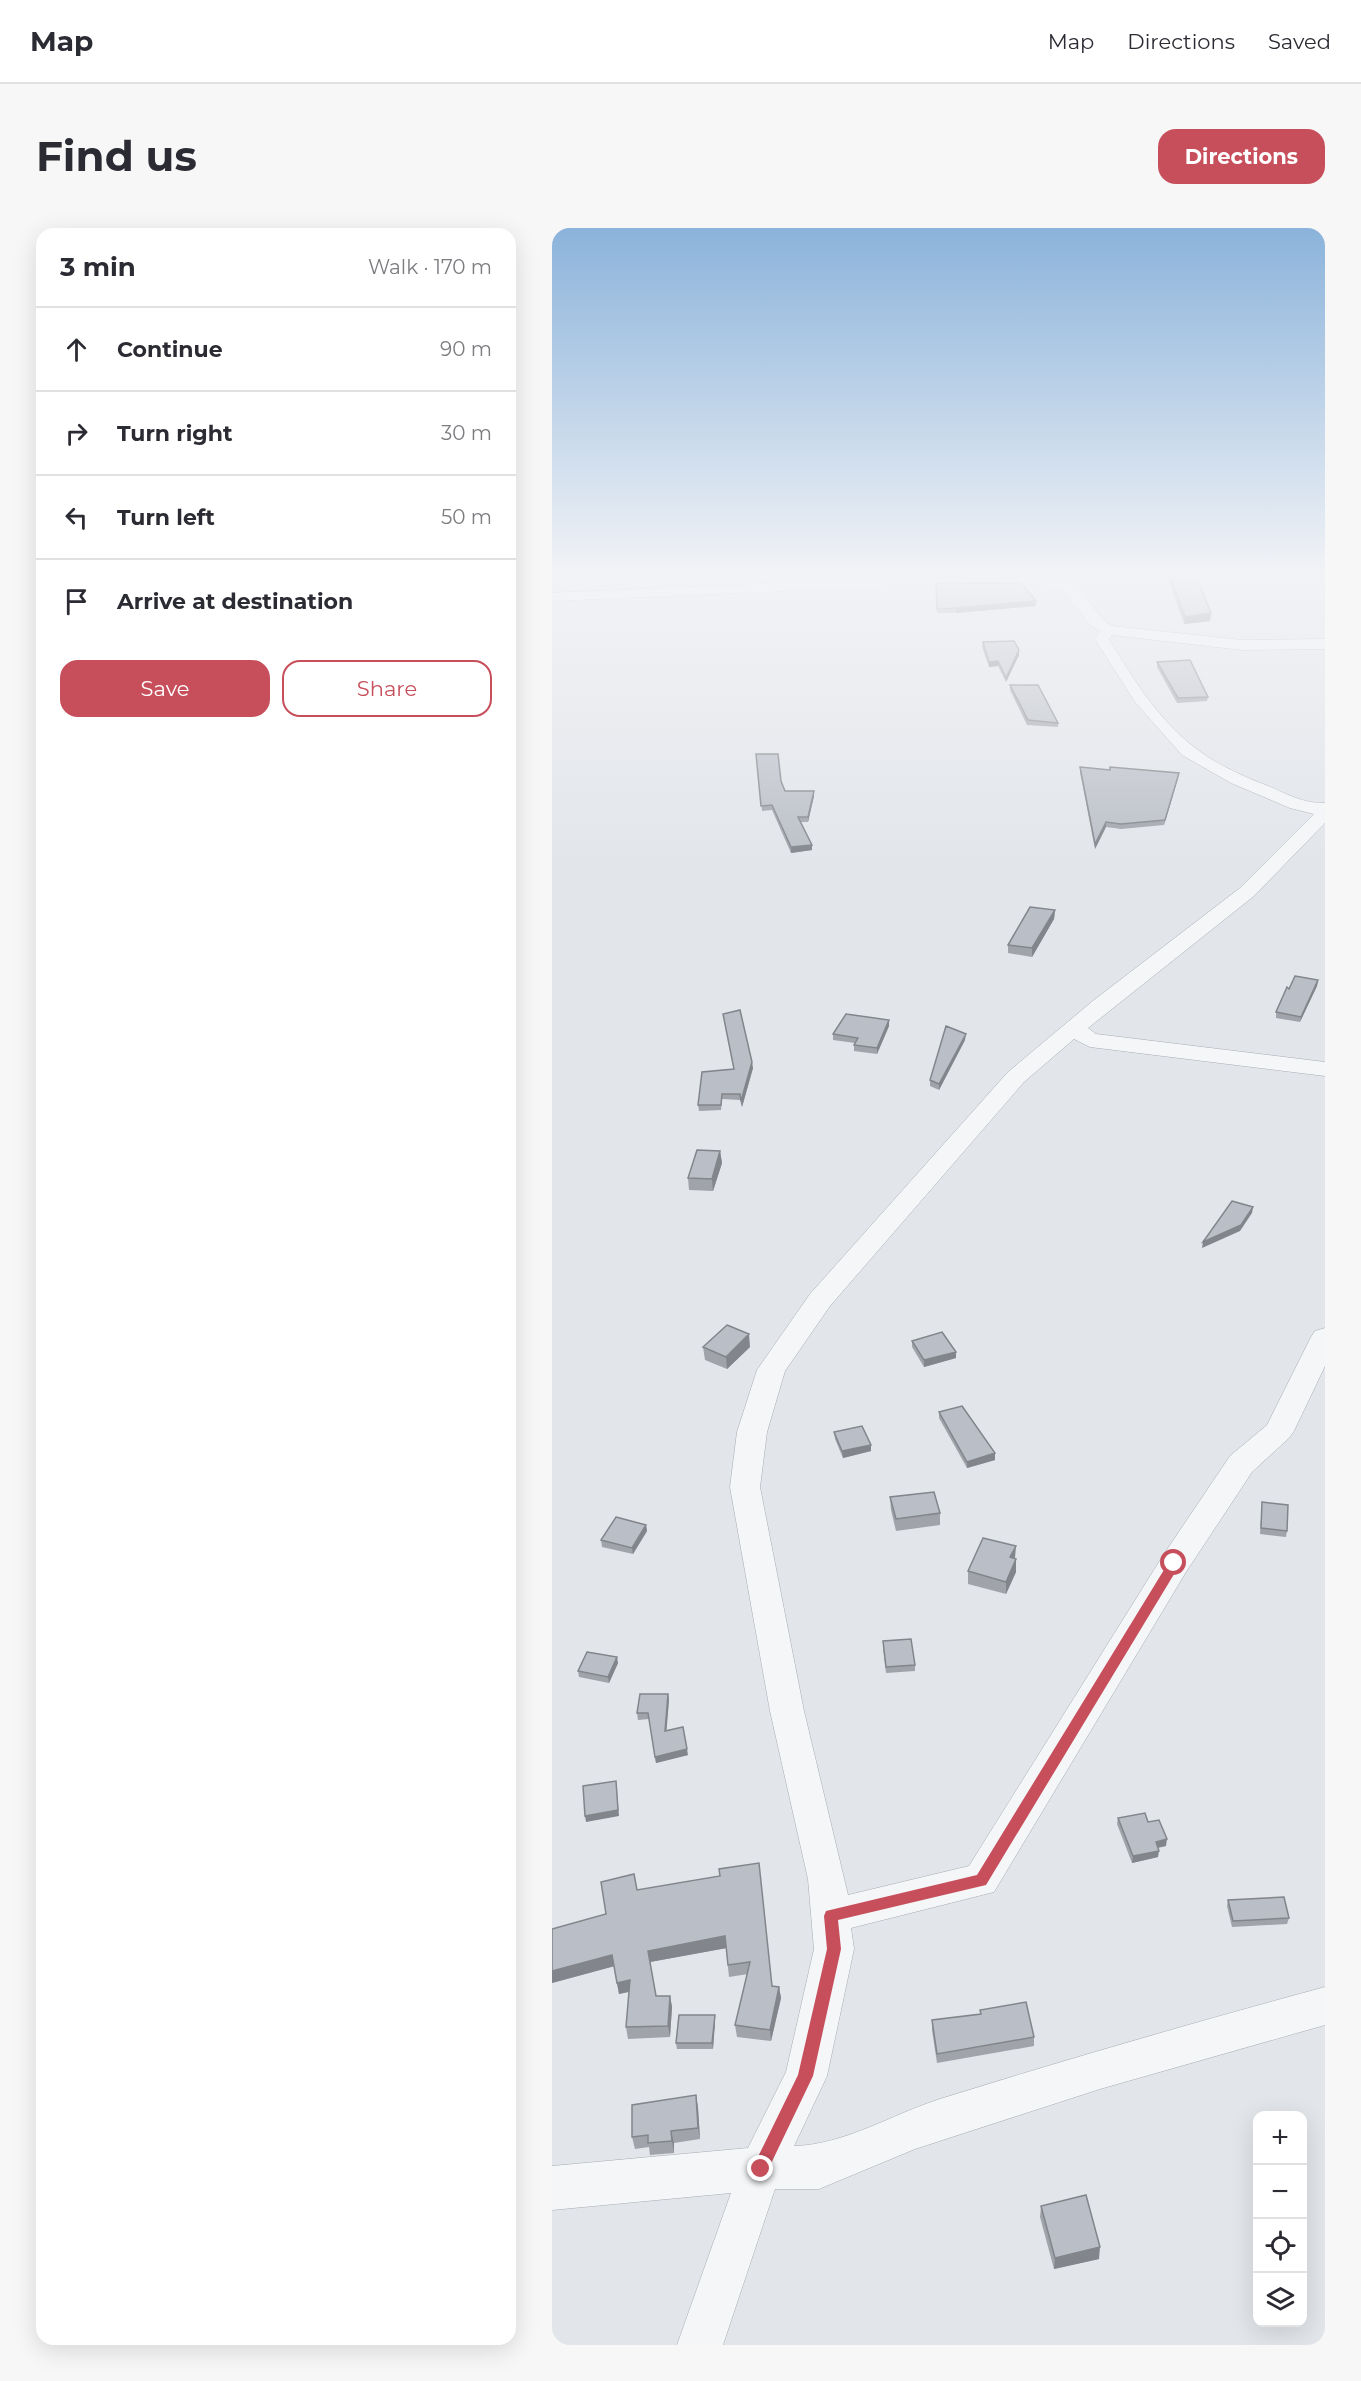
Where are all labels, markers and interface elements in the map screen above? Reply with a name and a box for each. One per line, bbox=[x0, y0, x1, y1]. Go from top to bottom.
text: Map bbox=[30, 24, 93, 58]
text: Map bbox=[1048, 29, 1094, 54]
text: Directions bbox=[1127, 29, 1235, 54]
text: Saved bbox=[1268, 29, 1331, 54]
button: Directions bbox=[1158, 129, 1325, 184]
text: Find us bbox=[36, 130, 197, 182]
text: 3 min bbox=[60, 251, 136, 283]
text: Walk · 170 m bbox=[368, 255, 492, 279]
icon: ahead bbox=[60, 333, 93, 366]
text: Continue bbox=[117, 336, 223, 363]
text: 90 m bbox=[440, 337, 492, 361]
icon: right bbox=[60, 417, 93, 450]
text: Turn right bbox=[117, 420, 232, 447]
text: 30 m bbox=[441, 421, 492, 445]
icon: left bbox=[60, 501, 93, 534]
text: Turn left bbox=[117, 504, 215, 531]
text: 50 m bbox=[441, 505, 492, 529]
icon: arrive bbox=[60, 585, 93, 618]
text: Arrive at destination bbox=[117, 588, 353, 615]
button: Save bbox=[60, 660, 270, 717]
button: Share bbox=[282, 660, 492, 717]
route start bbox=[1160, 1549, 1186, 1575]
map controls bbox=[1253, 2111, 1307, 2327]
button: + bbox=[1253, 2111, 1307, 2165]
route end bbox=[747, 2155, 773, 2181]
button: − bbox=[1253, 2165, 1307, 2219]
button: locate bbox=[1253, 2219, 1307, 2273]
button: layers bbox=[1253, 2273, 1307, 2327]

